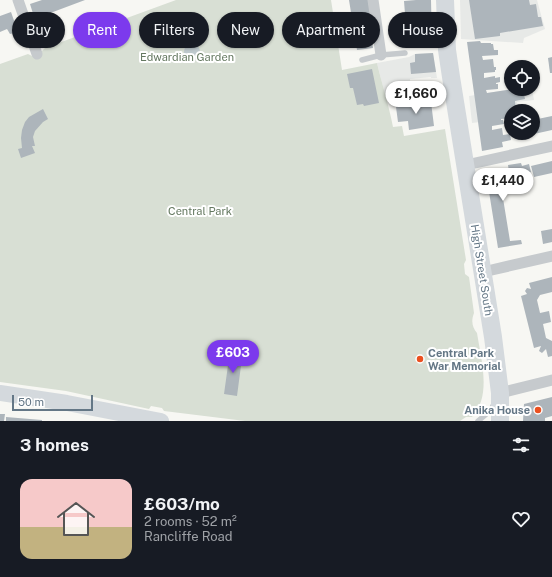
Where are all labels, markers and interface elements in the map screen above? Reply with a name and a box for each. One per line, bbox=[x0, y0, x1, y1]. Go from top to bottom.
chip: Buy bbox=[12, 12, 65, 48]
chip: Rent bbox=[73, 12, 131, 48]
chip: Filters bbox=[139, 12, 209, 48]
chip: New bbox=[217, 12, 274, 48]
chip: Apartment bbox=[282, 12, 380, 48]
chip: House bbox=[388, 12, 457, 48]
park label: Edwardian Garden bbox=[140, 51, 234, 63]
map controls bbox=[504, 60, 540, 140]
button: locate bbox=[504, 60, 540, 96]
pin: £1,660 bbox=[383, 81, 449, 115]
text: £1,660 bbox=[394, 86, 438, 101]
button: layers bbox=[504, 104, 540, 140]
pin: £1,440 bbox=[470, 168, 536, 202]
text: £1,440 bbox=[482, 173, 524, 188]
park label: Central Park bbox=[168, 205, 232, 217]
street label: High Street South bbox=[469, 223, 495, 317]
pin: £603 bbox=[209, 340, 257, 374]
text: £603 bbox=[216, 345, 250, 360]
place label: Central Park War Memorial bbox=[428, 347, 501, 372]
marker: Central Park War Memorial bbox=[415, 354, 425, 364]
scale bar bbox=[12, 393, 93, 412]
text: 50 m bbox=[18, 396, 44, 408]
place label: Anika House bbox=[464, 404, 530, 416]
marker: Anika House bbox=[533, 405, 543, 415]
icon: filters bbox=[510, 434, 532, 456]
text: 3 homes bbox=[20, 435, 89, 455]
text: £603/mo bbox=[144, 494, 220, 514]
icon: home bbox=[52, 495, 100, 543]
icon: heart bbox=[510, 508, 532, 530]
text: 2 rooms · 52 m² bbox=[144, 514, 237, 529]
text: Rancliffe Road bbox=[144, 529, 233, 544]

